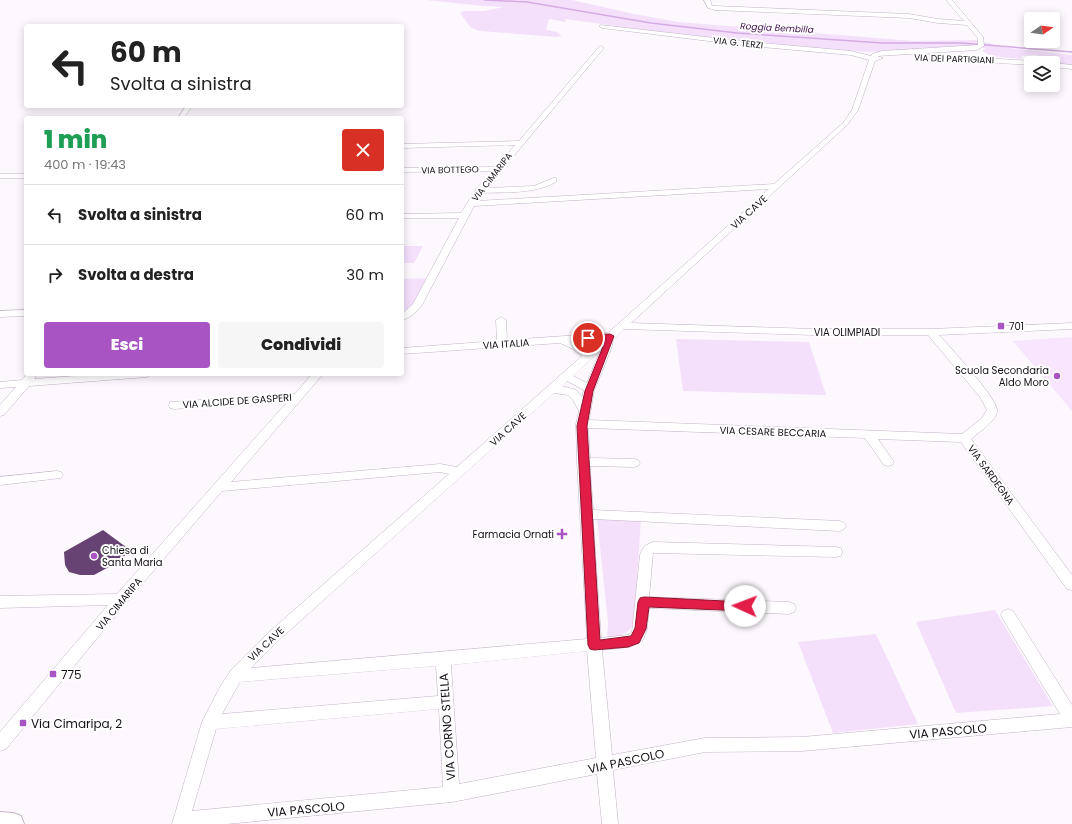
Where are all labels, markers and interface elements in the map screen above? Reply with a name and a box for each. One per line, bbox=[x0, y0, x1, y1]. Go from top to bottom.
north arrow bbox=[1024, 12, 1060, 48]
map controls bbox=[1024, 12, 1060, 92]
water label: Roggia Bembilla bbox=[740, 20, 814, 36]
text: 60 m bbox=[110, 33, 182, 72]
street label: VIA G. TERZI bbox=[712, 34, 764, 52]
icon: left bbox=[44, 40, 96, 92]
street label: VIA DEI PARTIGIANI bbox=[914, 52, 994, 66]
button: layers bbox=[1024, 56, 1060, 92]
text: Svolta a sinistra bbox=[110, 71, 252, 96]
text: 1 min bbox=[44, 123, 107, 156]
button: close bbox=[342, 129, 384, 171]
street label: VIA CIMARIPA bbox=[469, 150, 515, 204]
text: 400 m · 19:43 bbox=[44, 155, 126, 174]
street label: VIA BOTTEGO bbox=[421, 163, 479, 177]
street label: VIA CAVE bbox=[727, 191, 771, 233]
icon: left bbox=[44, 204, 66, 226]
text: Svolta a sinistra bbox=[78, 204, 202, 225]
text: 60 m bbox=[346, 204, 384, 225]
icon: right bbox=[44, 264, 66, 286]
text: Svolta a destra bbox=[78, 264, 194, 285]
text: 30 m bbox=[346, 264, 384, 285]
place label: 701 bbox=[1009, 319, 1024, 334]
pin bbox=[571, 321, 605, 355]
marker: 701 bbox=[996, 321, 1006, 331]
button: Esci bbox=[44, 322, 210, 368]
button: Condividi bbox=[218, 322, 384, 368]
street label: VIA OLIMPIADI bbox=[814, 325, 880, 340]
icon: arrive bbox=[577, 327, 599, 349]
street label: VIA ITALIA bbox=[482, 335, 530, 353]
place label: Scuola Secondaria Aldo Moro bbox=[955, 363, 1049, 390]
marker: Scuola Secondaria Aldo Moro bbox=[1052, 371, 1062, 381]
street label: VIA ALCIDE DE GASPERI bbox=[182, 390, 292, 412]
street label: VIA CAVE bbox=[486, 408, 530, 450]
street label: VIA CESARE BECCARIA bbox=[719, 423, 827, 441]
street label: VIA SARDEGNA bbox=[964, 442, 1018, 508]
place label: Farmacia Ornati bbox=[473, 527, 554, 542]
marker: Farmacia Ornati bbox=[557, 529, 567, 539]
place label: Chiesa di Santa Maria bbox=[102, 543, 162, 570]
marker: Chiesa di Santa Maria bbox=[89, 551, 99, 561]
street label: VIA CIMARIPA bbox=[92, 574, 146, 634]
position arrow bbox=[724, 585, 766, 627]
street label: VIA CAVE bbox=[244, 623, 288, 665]
place label: 775 bbox=[61, 666, 82, 683]
marker: 775 bbox=[48, 669, 58, 679]
street label: VIA CORNO STELLA bbox=[435, 673, 459, 781]
place label: Via Cimaripa, 2 bbox=[31, 715, 122, 732]
marker: Via Cimaripa, 2 bbox=[18, 718, 28, 728]
street label: VIA PASCOLO bbox=[909, 719, 987, 743]
street label: VIA PASCOLO bbox=[586, 745, 666, 777]
street label: VIA PASCOLO bbox=[267, 797, 345, 821]

